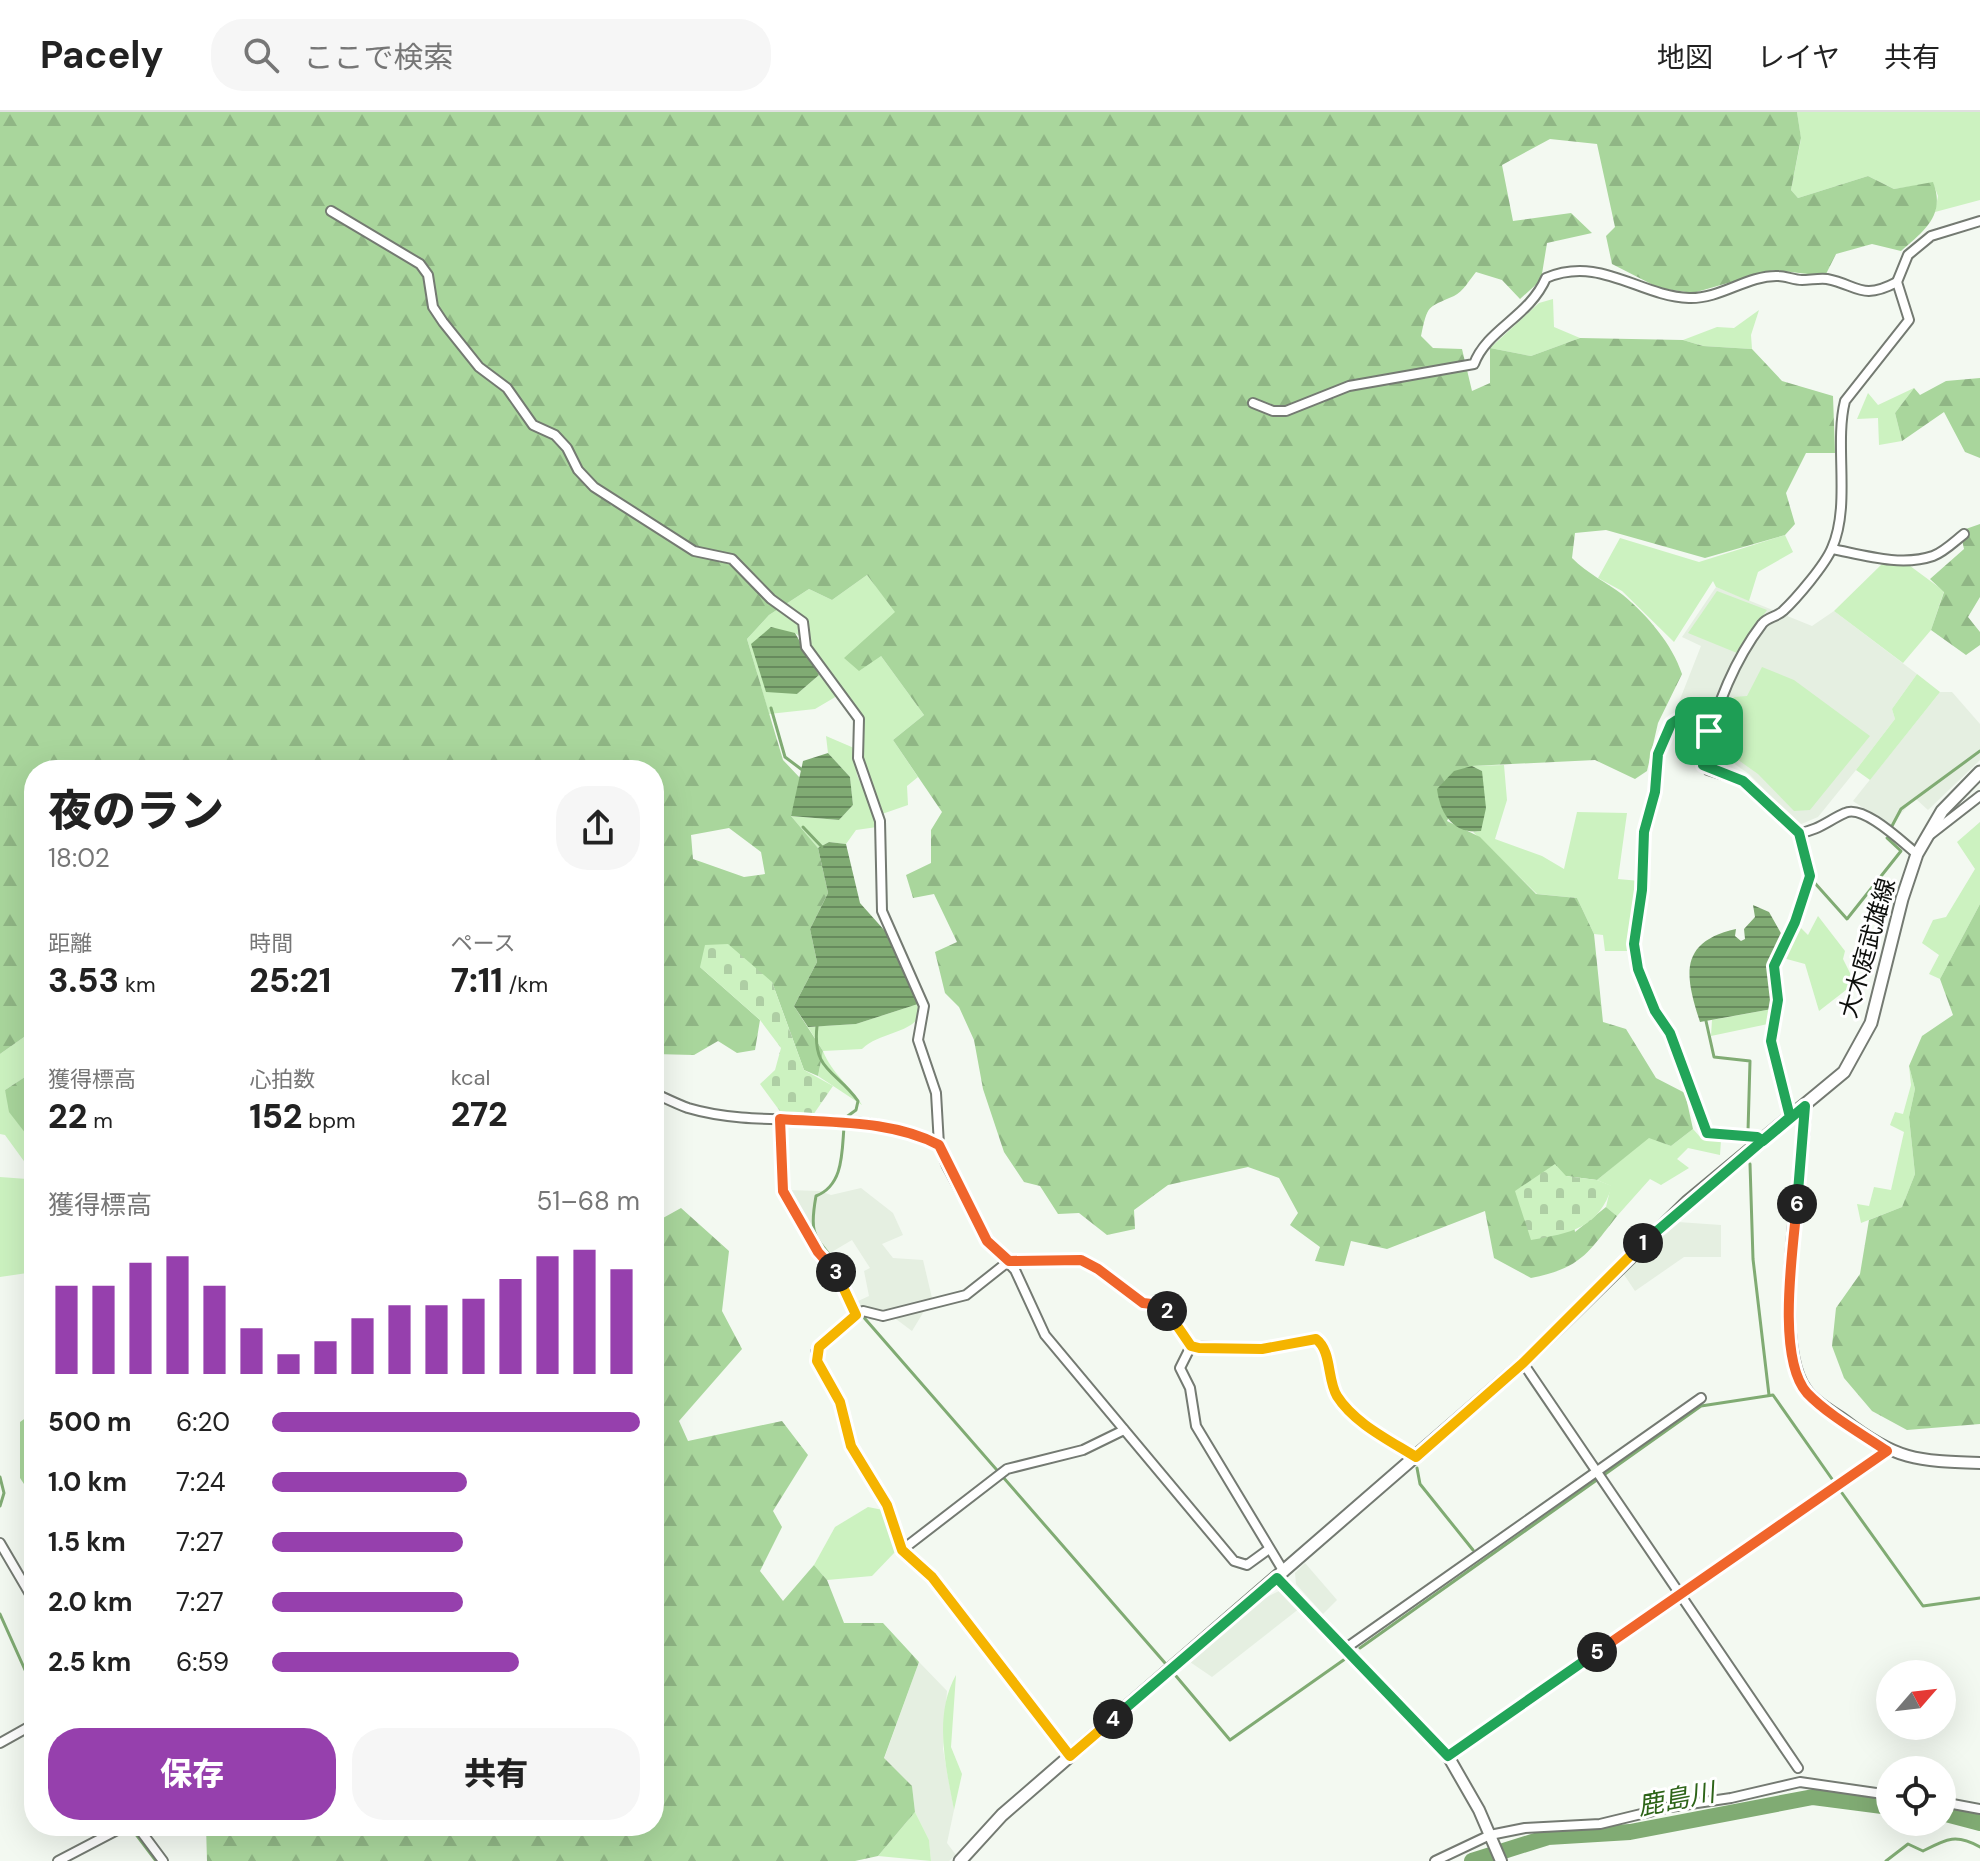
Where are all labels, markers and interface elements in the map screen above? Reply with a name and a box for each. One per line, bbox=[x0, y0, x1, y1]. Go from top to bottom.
search box bbox=[211, 19, 771, 91]
text: Pacely bbox=[40, 30, 163, 80]
icon: search bbox=[239, 33, 283, 77]
text: ここで検索 bbox=[303, 38, 453, 77]
text: 地図 bbox=[1657, 39, 1713, 76]
text: レイヤ bbox=[1757, 39, 1840, 76]
text: 共有 bbox=[1884, 39, 1940, 76]
pin bbox=[1675, 697, 1743, 765]
icon: arrive bbox=[1687, 709, 1731, 753]
text: 夜のラン bbox=[48, 782, 224, 840]
button: share bbox=[556, 786, 640, 870]
text: 18:02 bbox=[48, 841, 110, 875]
street label: 大木庭武雄線 bbox=[1832, 875, 1902, 1021]
text: 距離 bbox=[48, 929, 92, 958]
text: 時間 bbox=[249, 929, 293, 958]
text: ペース bbox=[451, 929, 516, 958]
text: 3.53 bbox=[48, 958, 119, 1003]
text: 25:21 bbox=[249, 958, 331, 1003]
text: 7:11 bbox=[451, 958, 503, 1003]
text: km bbox=[119, 970, 156, 999]
text: /km bbox=[503, 970, 548, 999]
text: kcal bbox=[451, 1063, 490, 1092]
text: 獲得標高 bbox=[48, 1065, 136, 1094]
text: 心拍数 bbox=[249, 1065, 315, 1094]
text: 272 bbox=[451, 1092, 508, 1137]
text: 22 bbox=[48, 1094, 87, 1139]
text: 152 bbox=[249, 1094, 303, 1139]
text: m bbox=[87, 1106, 113, 1135]
text: bpm bbox=[303, 1106, 356, 1135]
text: 51–68 m bbox=[536, 1184, 640, 1218]
pin: 6 bbox=[1777, 1184, 1817, 1224]
text: 獲得標高 bbox=[48, 1188, 152, 1222]
text: 6 bbox=[1790, 1189, 1804, 1218]
pin: 1 bbox=[1623, 1223, 1663, 1263]
text: 1 bbox=[1639, 1228, 1647, 1257]
pin: 3 bbox=[816, 1252, 856, 1292]
text: 3 bbox=[829, 1257, 843, 1286]
pin: 2 bbox=[1147, 1291, 1187, 1331]
text: 2 bbox=[1161, 1296, 1173, 1325]
text: 500 m bbox=[48, 1405, 131, 1439]
text: 6:20 bbox=[176, 1405, 230, 1439]
text: 1.0 km bbox=[48, 1465, 127, 1499]
text: 7:24 bbox=[176, 1465, 225, 1499]
text: 1.5 km bbox=[48, 1525, 126, 1559]
text: 7:27 bbox=[176, 1525, 224, 1559]
text: 2.0 km bbox=[48, 1585, 132, 1619]
text: 7:27 bbox=[176, 1585, 224, 1619]
pin: 5 bbox=[1577, 1632, 1617, 1672]
text: 5 bbox=[1590, 1637, 1604, 1666]
text: 2.5 km bbox=[48, 1645, 131, 1679]
text: 6:59 bbox=[176, 1645, 229, 1679]
north arrow bbox=[1876, 1660, 1956, 1740]
map controls bbox=[1876, 1660, 1956, 1836]
pin: 4 bbox=[1093, 1699, 1133, 1739]
text: 4 bbox=[1106, 1704, 1120, 1733]
button: 保存 bbox=[48, 1728, 336, 1820]
button: 共有 bbox=[352, 1728, 640, 1820]
button: locate bbox=[1876, 1756, 1956, 1836]
water label: 鹿島川 bbox=[1634, 1774, 1720, 1823]

